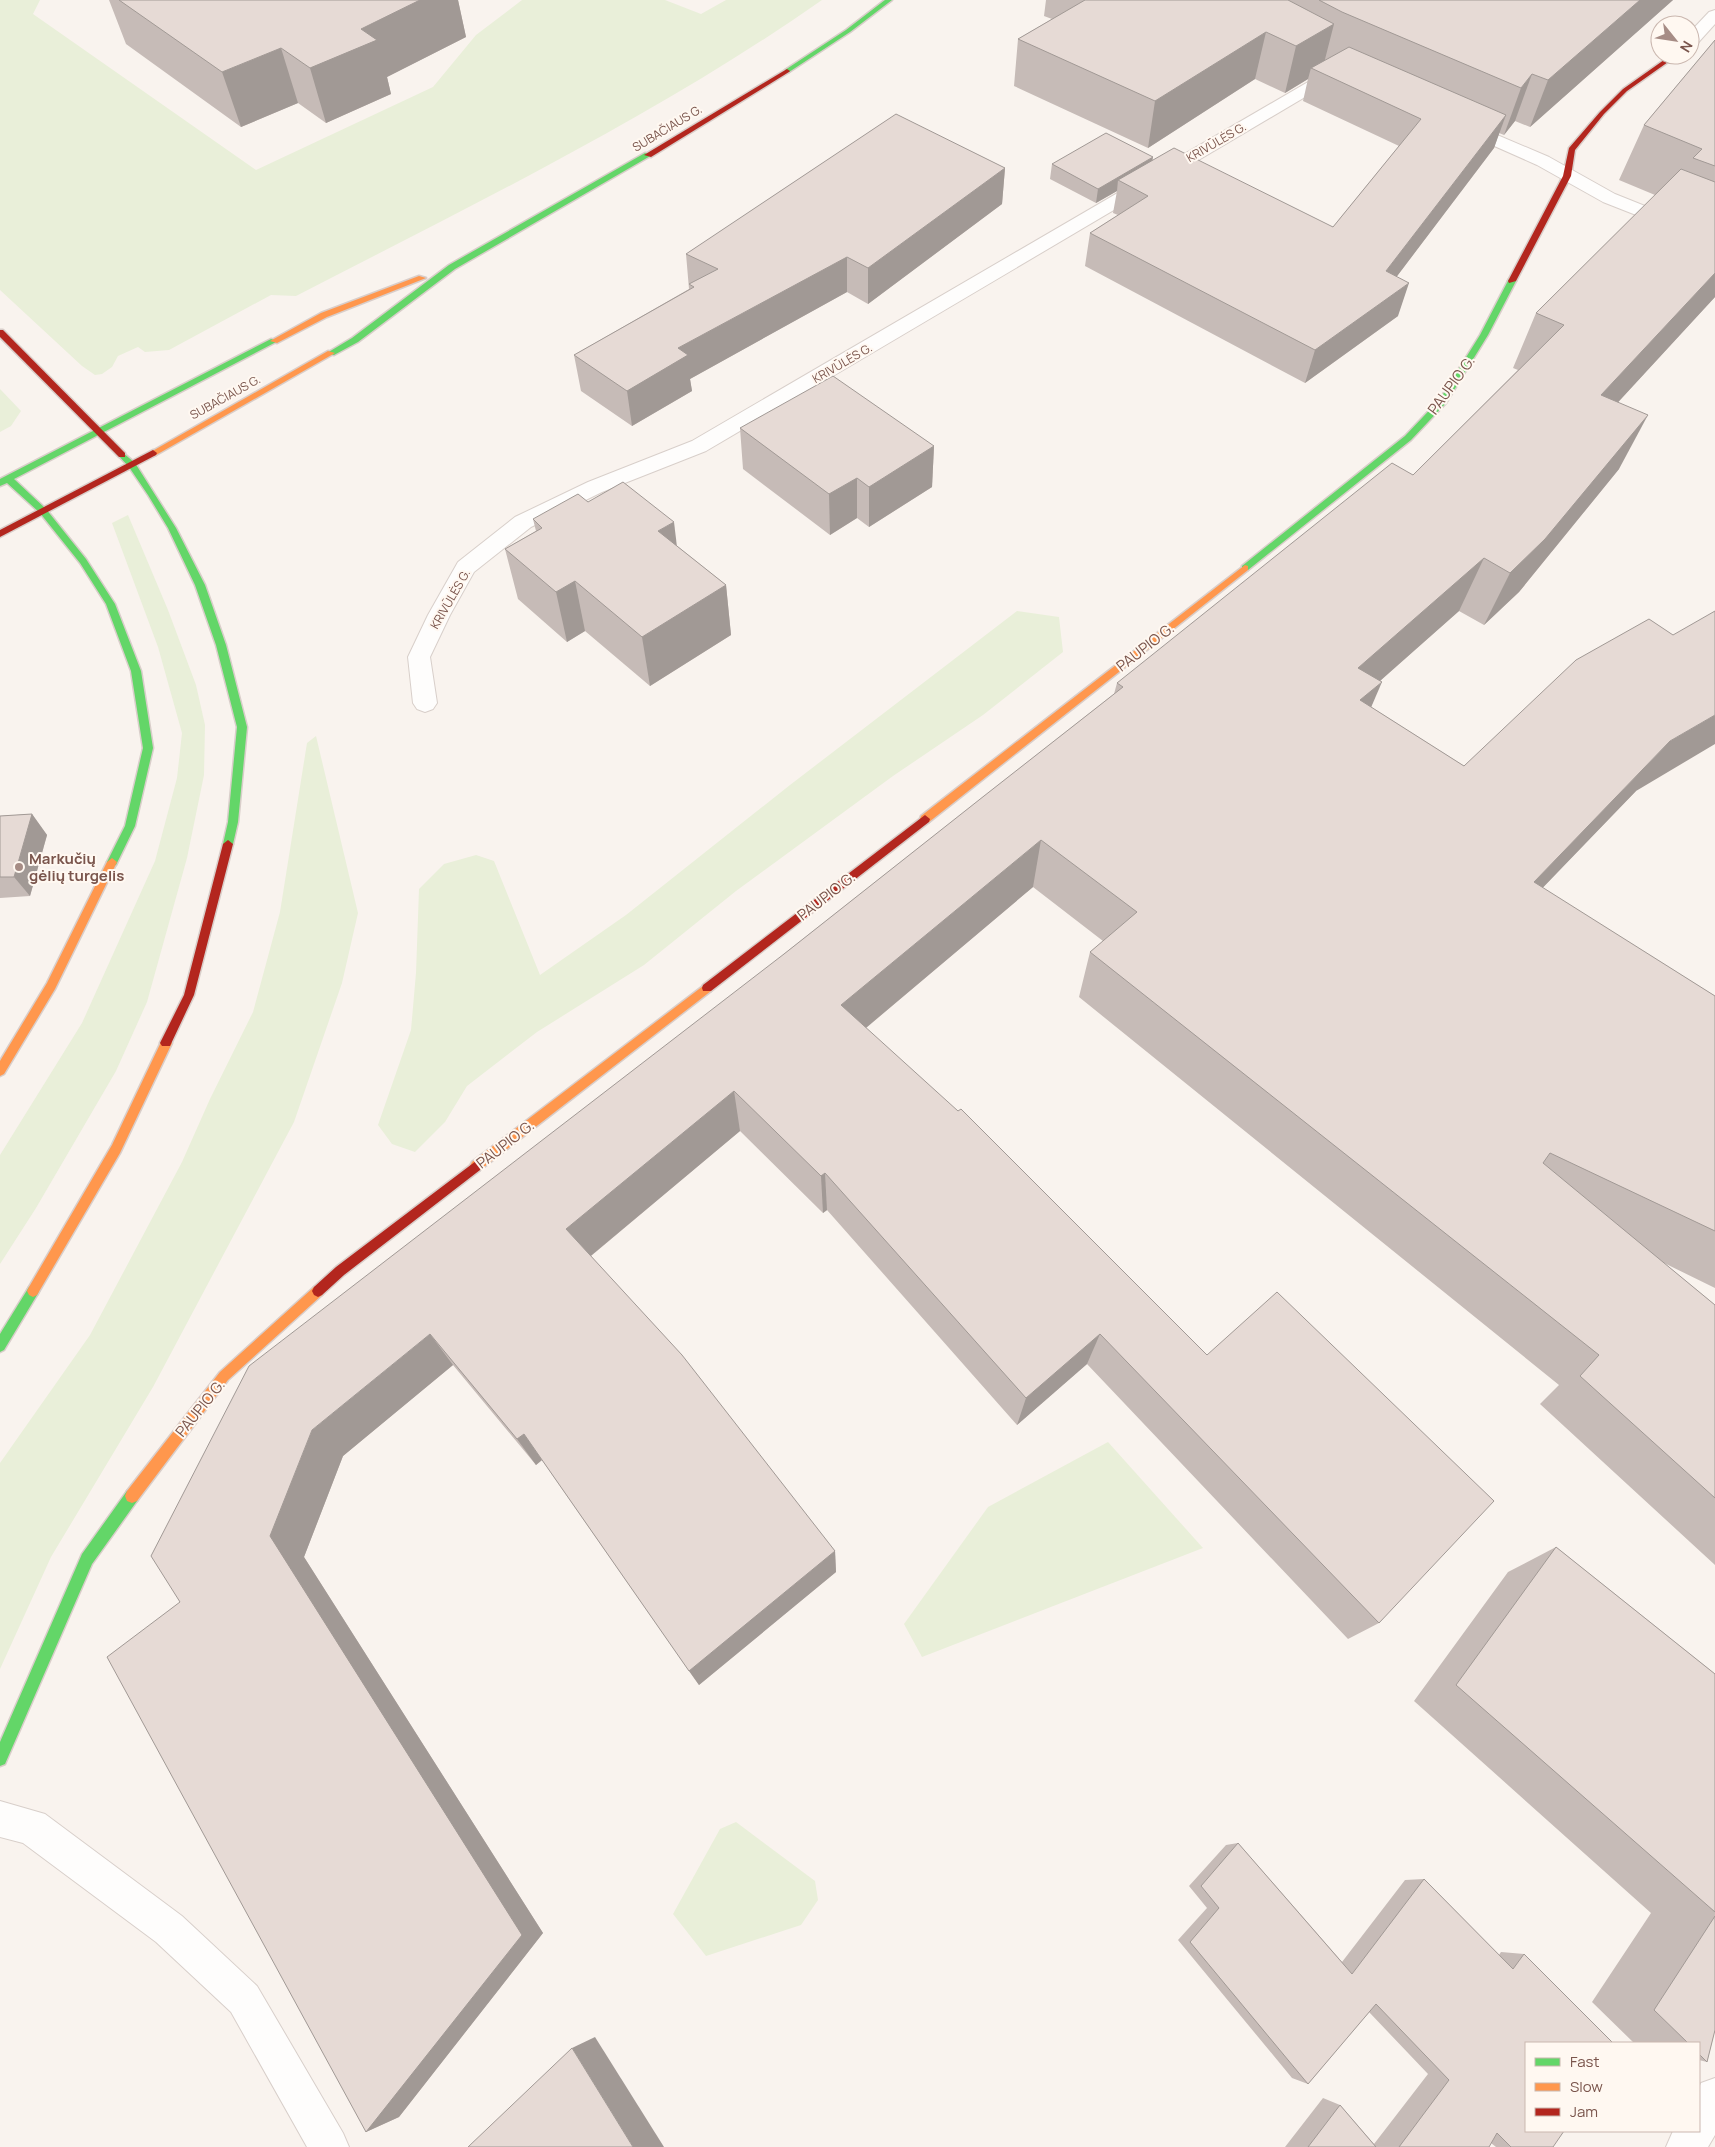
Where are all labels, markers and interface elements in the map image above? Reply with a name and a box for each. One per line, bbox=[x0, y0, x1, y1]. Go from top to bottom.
north arrow bbox=[1650, 15, 1700, 65]
text: N bbox=[1676, 38, 1697, 56]
street label: SUBAČIAUS G. bbox=[629, 101, 705, 155]
street label: KRIVŪLĖS G. bbox=[1183, 118, 1249, 166]
street label: KRIVŪLĖS G. bbox=[809, 339, 875, 387]
street label: PAUPIO G. bbox=[1422, 351, 1480, 419]
street label: SUBAČIAUS G. bbox=[187, 371, 263, 423]
street label: KRIVŪLĖS G. bbox=[426, 566, 474, 632]
street label: PAUPIO G. bbox=[1112, 618, 1178, 676]
place label: Markučių gėlių turgelis bbox=[29, 848, 124, 886]
marker: Markučių gėlių turgelis bbox=[13, 861, 25, 873]
street label: PAUPIO G. bbox=[793, 867, 859, 925]
street label: PAUPIO G. bbox=[472, 1115, 538, 1173]
street label: PAUPIO G. bbox=[170, 1375, 230, 1441]
legend bbox=[1525, 2042, 1700, 2132]
text: Fast bbox=[1570, 2051, 1599, 2072]
text: Slow bbox=[1570, 2076, 1603, 2097]
text: Jam bbox=[1570, 2101, 1598, 2122]

